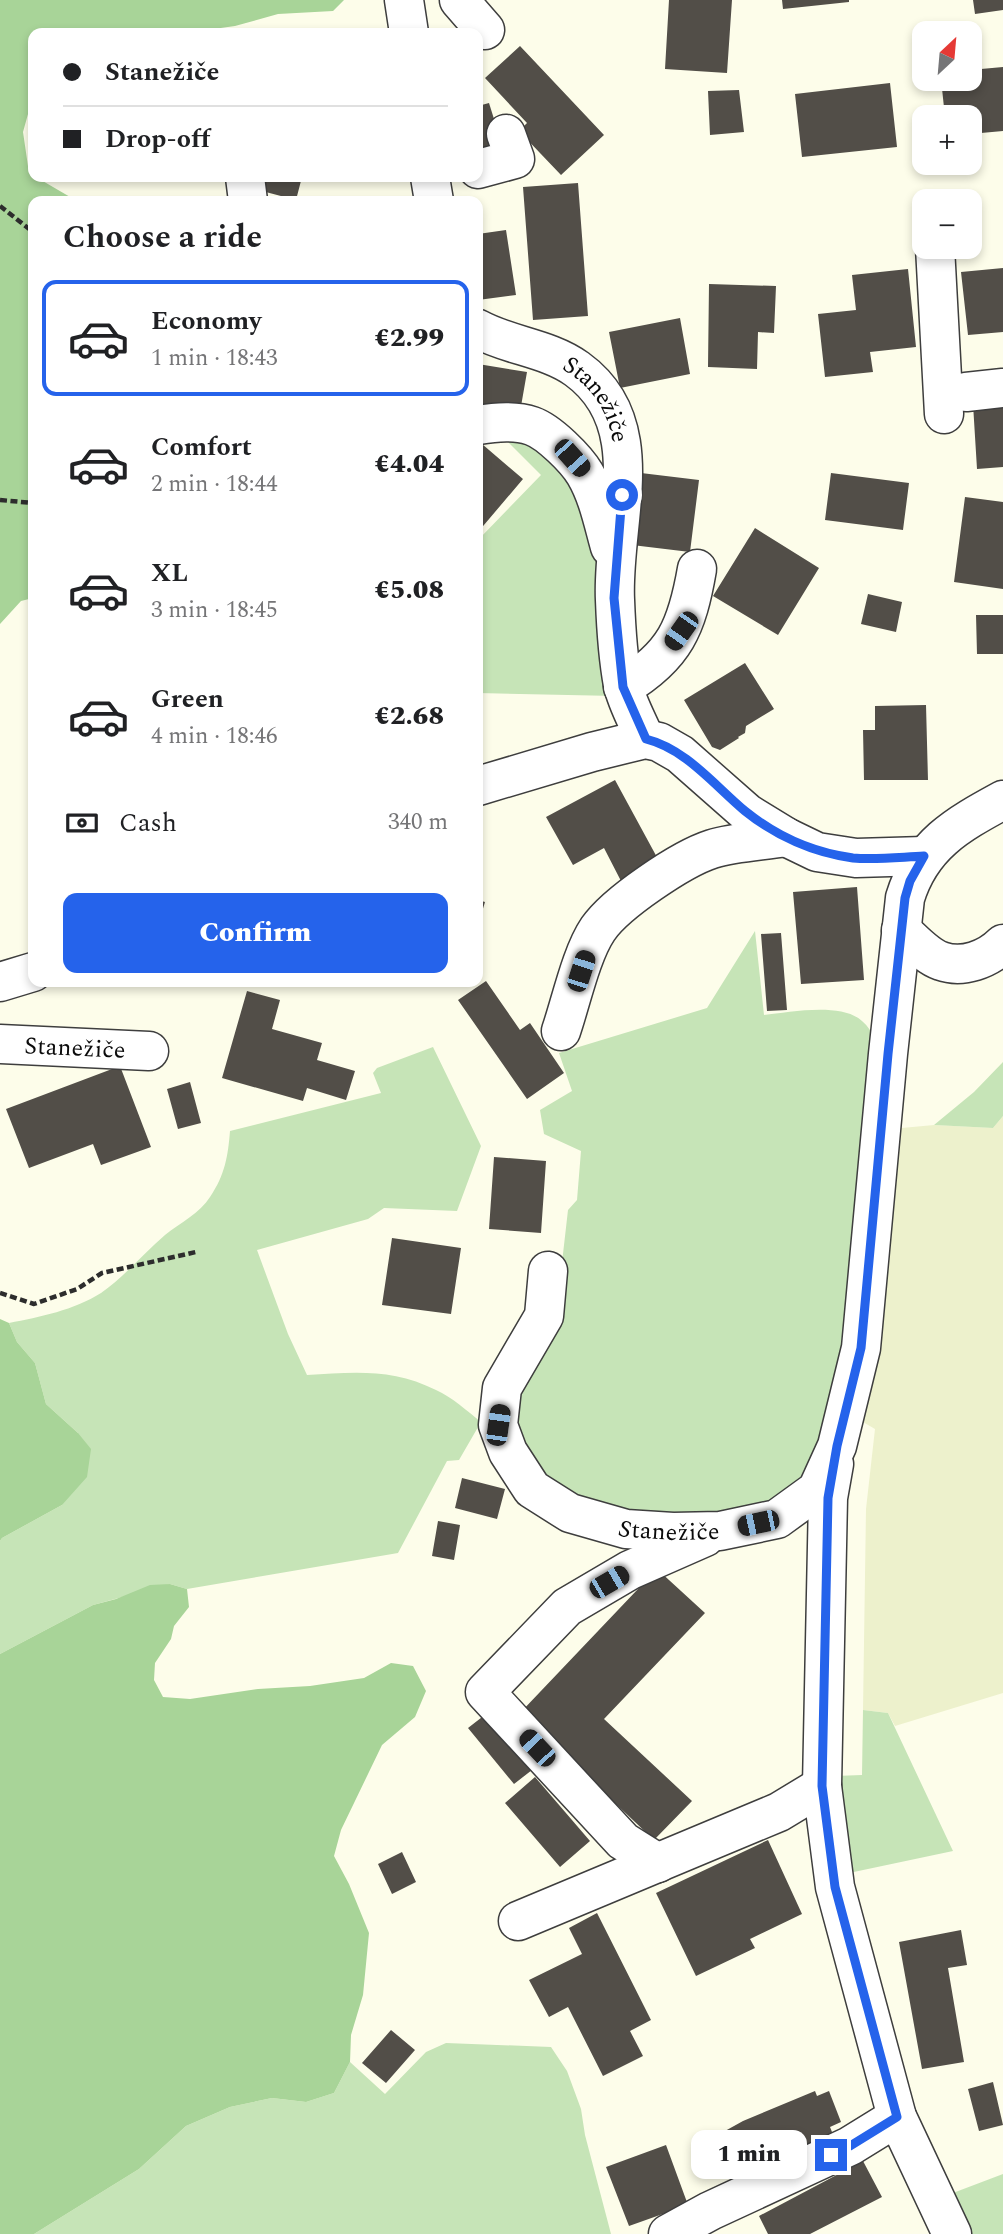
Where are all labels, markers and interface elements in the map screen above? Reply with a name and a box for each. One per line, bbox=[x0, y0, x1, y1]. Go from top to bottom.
north arrow bbox=[912, 21, 982, 91]
map controls bbox=[912, 21, 982, 259]
text: Stanežiče bbox=[105, 52, 219, 92]
button: + bbox=[912, 105, 982, 175]
text: Drop-off bbox=[105, 119, 210, 159]
button: − bbox=[912, 189, 982, 259]
text: Choose a ride bbox=[63, 213, 262, 262]
text: Economy bbox=[151, 301, 261, 341]
icon: car bbox=[67, 307, 130, 370]
text: €2.99 bbox=[374, 318, 444, 358]
text: 1 min · 18:43 bbox=[151, 341, 278, 376]
street label: Stanežiče bbox=[556, 347, 638, 446]
text: Comfort bbox=[151, 427, 252, 467]
icon: car bbox=[67, 433, 130, 496]
car bbox=[551, 435, 594, 481]
text: €4.04 bbox=[374, 444, 444, 484]
text: 2 min · 18:44 bbox=[151, 467, 278, 502]
route start bbox=[606, 479, 638, 511]
text: XL bbox=[151, 553, 188, 593]
icon: car bbox=[67, 559, 130, 622]
text: €5.08 bbox=[374, 570, 444, 610]
text: 3 min · 18:45 bbox=[151, 593, 278, 628]
car bbox=[661, 608, 702, 654]
text: Green bbox=[151, 679, 224, 719]
icon: car bbox=[67, 685, 130, 748]
text: €2.68 bbox=[374, 696, 444, 736]
text: 4 min · 18:46 bbox=[151, 719, 278, 754]
text: Cash bbox=[119, 803, 177, 843]
icon: cash bbox=[63, 804, 101, 842]
text: 340 m bbox=[388, 805, 448, 840]
button: Confirm bbox=[63, 893, 448, 973]
car bbox=[565, 948, 598, 994]
street label: Stanežiče bbox=[24, 1028, 126, 1069]
car bbox=[485, 1403, 512, 1447]
car bbox=[736, 1508, 781, 1538]
street label: Stanežiče bbox=[614, 1511, 720, 1551]
car bbox=[586, 1562, 633, 1602]
car bbox=[515, 1725, 560, 1771]
callout: 1 min bbox=[691, 2130, 806, 2180]
text: 1 min bbox=[717, 2137, 781, 2172]
route end bbox=[815, 2139, 847, 2171]

